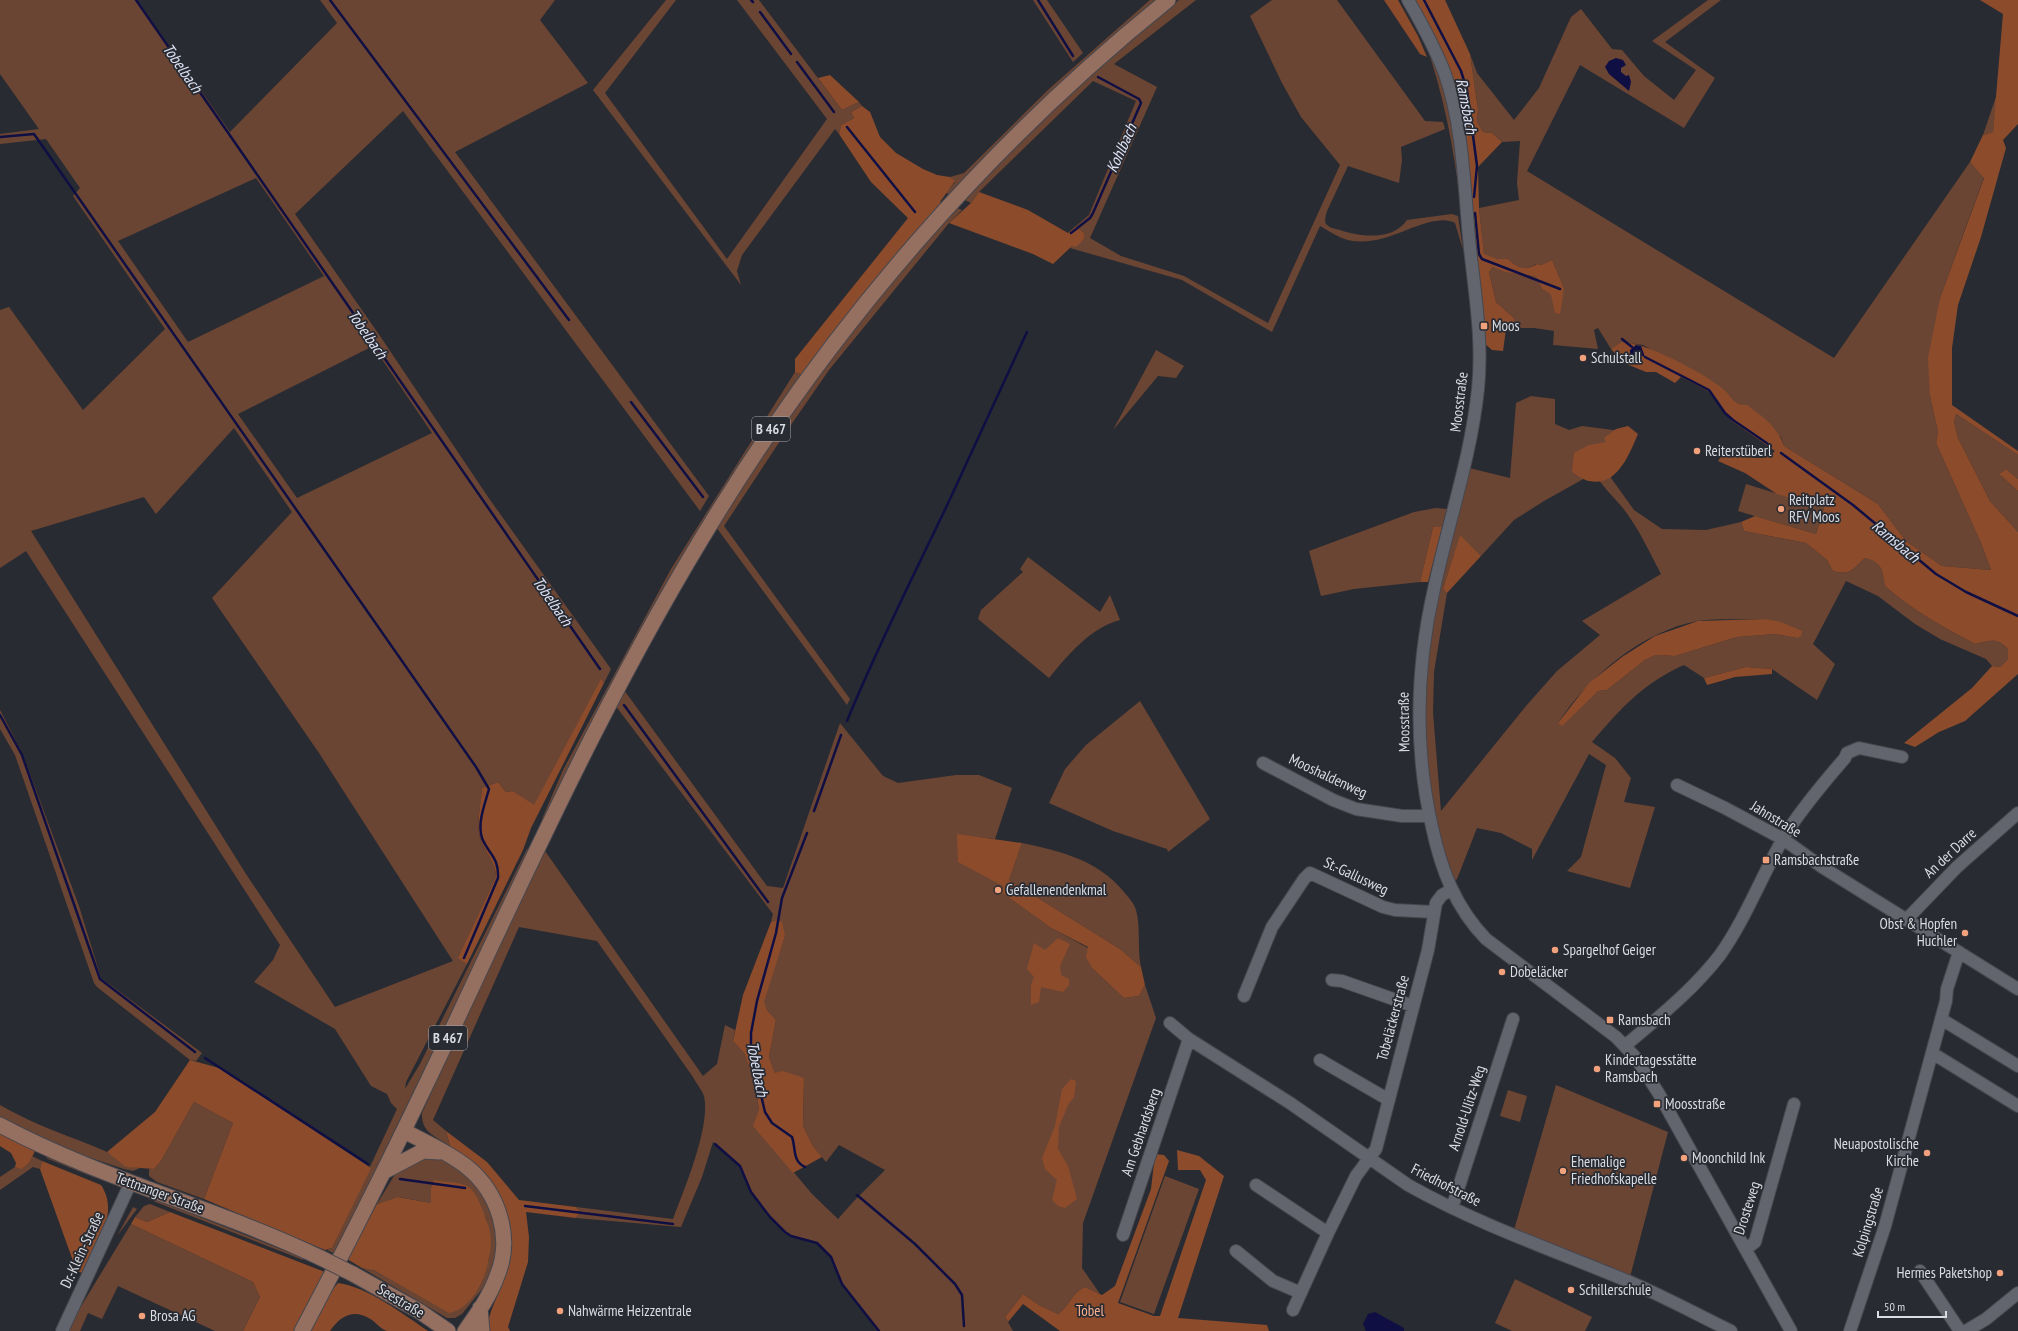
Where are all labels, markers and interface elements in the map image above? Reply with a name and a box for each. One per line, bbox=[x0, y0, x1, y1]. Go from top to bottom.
water label: Tobelbach bbox=[159, 39, 208, 97]
water label: Ramsbach bbox=[1452, 77, 1482, 136]
water label: Kohlbach bbox=[1101, 120, 1141, 175]
water label: Tobelbach bbox=[344, 305, 393, 363]
place label: Moos bbox=[1492, 316, 1520, 335]
marker: Moos bbox=[1479, 321, 1489, 331]
place label: Schulstall bbox=[1591, 348, 1642, 367]
marker: Schulstall bbox=[1578, 353, 1588, 363]
street label: Moosstraße bbox=[1445, 371, 1472, 433]
road number: B 467 bbox=[752, 417, 790, 441]
place label: Reiterstüberl bbox=[1705, 441, 1772, 460]
marker: Reiterstüberl bbox=[1692, 446, 1702, 456]
place label: Reitplatz RFV Moos bbox=[1789, 490, 1840, 526]
marker: Reitplatz RFV Moos bbox=[1776, 504, 1786, 514]
water label: Ramsbach bbox=[1868, 515, 1925, 567]
water label: Tobelbach bbox=[529, 572, 578, 630]
street label: Moosstraße bbox=[1393, 692, 1414, 752]
street label: Mooshaldenweg bbox=[1286, 749, 1370, 802]
street label: Jahnstraße bbox=[1747, 796, 1805, 841]
street label: An der Darre bbox=[1919, 823, 1980, 882]
place label: Ramsbachstraße bbox=[1774, 850, 1859, 869]
street label: St.-Gallusweg bbox=[1321, 852, 1392, 899]
marker: Ramsbachstraße bbox=[1761, 855, 1771, 865]
place label: Gefallenendenkmal bbox=[1006, 880, 1107, 899]
marker: Gefallenendenkmal bbox=[993, 885, 1003, 895]
place label: Obst & Hopfen Huchler bbox=[1879, 914, 1958, 950]
marker: Obst & Hopfen Huchler bbox=[1960, 928, 1970, 938]
place label: Spargelhof Geiger bbox=[1563, 940, 1657, 959]
marker: Spargelhof Geiger bbox=[1550, 945, 1560, 955]
place label: Dobeläcker bbox=[1510, 962, 1569, 981]
marker: Dobeläcker bbox=[1497, 967, 1507, 977]
street label: Tobeläckerstraße bbox=[1372, 973, 1413, 1063]
place label: Ramsbach bbox=[1618, 1010, 1671, 1029]
marker: Ramsbach bbox=[1605, 1015, 1615, 1025]
road number: B 467 bbox=[429, 1026, 467, 1050]
water label: Tobelbach bbox=[743, 1040, 773, 1099]
place label: Kindertagesstätte Ramsbach bbox=[1605, 1050, 1697, 1086]
street label: Arnold-Ulitz-Weg bbox=[1444, 1063, 1489, 1153]
marker: Kindertagesstätte Ramsbach bbox=[1592, 1064, 1602, 1074]
street label: Am Gebhardsberg bbox=[1117, 1085, 1164, 1178]
place label: Moosstraße bbox=[1665, 1094, 1725, 1113]
marker: Moosstraße bbox=[1652, 1099, 1662, 1109]
place label: Neuapostolische Kirche bbox=[1834, 1134, 1919, 1170]
place label: Moonchild Ink bbox=[1692, 1148, 1766, 1167]
marker: Neuapostolische Kirche bbox=[1922, 1148, 1932, 1158]
place label: Ehemalige Friedhofskapelle bbox=[1571, 1152, 1657, 1188]
marker: Moonchild Ink bbox=[1679, 1153, 1689, 1163]
street label: Friedhofstraße bbox=[1408, 1159, 1484, 1210]
marker: Ehemalige Friedhofskapelle bbox=[1558, 1166, 1568, 1176]
street label: Tettnanger Straße bbox=[113, 1168, 207, 1217]
street label: Drosteweg bbox=[1729, 1179, 1764, 1237]
street label: Kolpingstraße bbox=[1848, 1184, 1887, 1259]
street label: Dr.-Klein-Straße bbox=[56, 1209, 108, 1291]
place label: Hermes Paketshop bbox=[1896, 1263, 1992, 1282]
marker: Hermes Paketshop bbox=[1995, 1268, 2005, 1278]
street label: Seestraße bbox=[374, 1279, 428, 1322]
place label: Schillerschule bbox=[1579, 1280, 1651, 1299]
marker: Schillerschule bbox=[1566, 1285, 1576, 1295]
scale bar bbox=[1878, 1293, 1946, 1319]
text: 50 m bbox=[1884, 1299, 1905, 1314]
place label: Nahwärme Heizzentrale bbox=[568, 1301, 692, 1320]
park label: Tobel bbox=[1076, 1301, 1104, 1320]
place label: Brosa AG bbox=[150, 1306, 196, 1325]
marker: Nahwärme Heizzentrale bbox=[555, 1306, 565, 1316]
marker: Brosa AG bbox=[137, 1311, 147, 1321]

